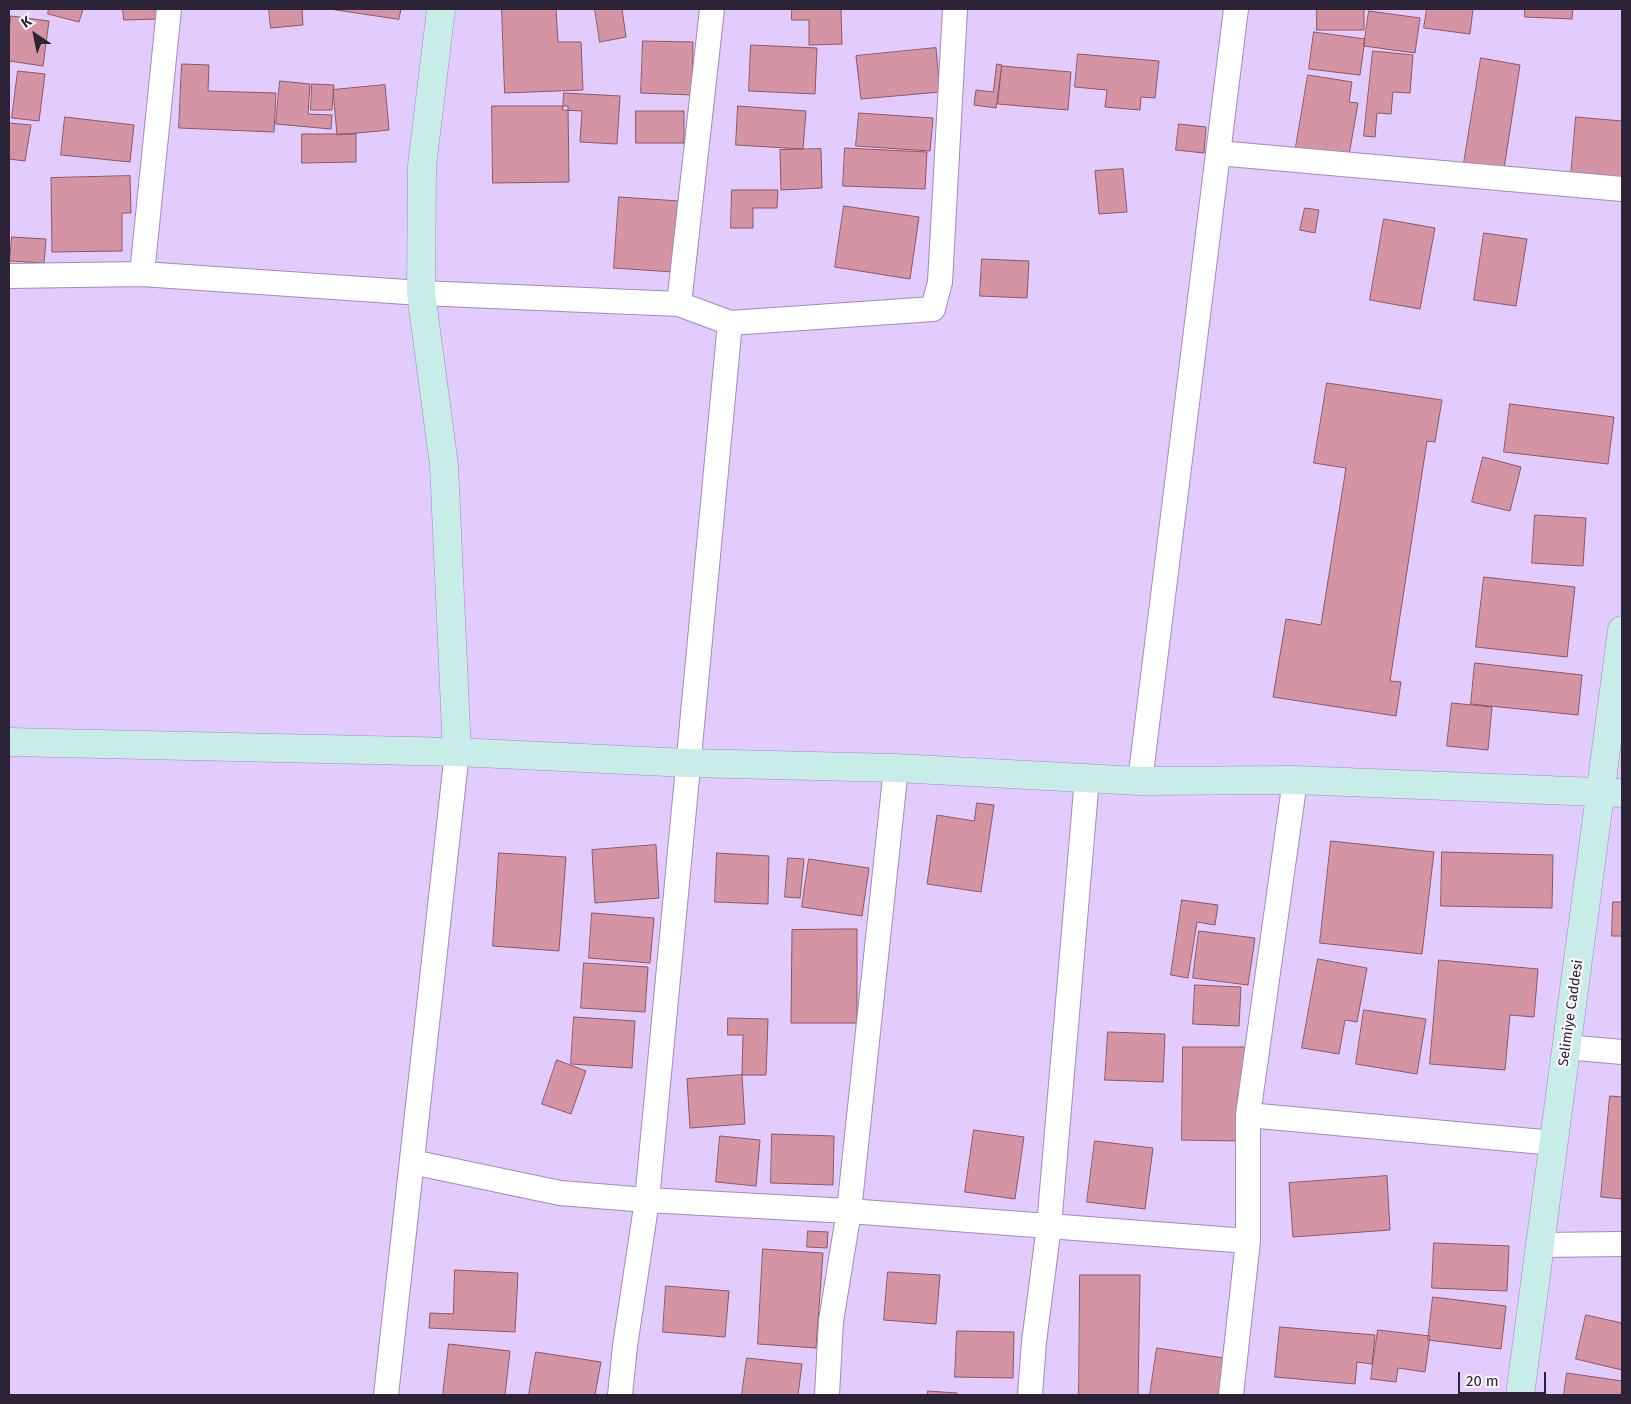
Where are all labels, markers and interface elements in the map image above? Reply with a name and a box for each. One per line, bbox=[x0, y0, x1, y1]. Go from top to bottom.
north arrow bbox=[10, 10, 60, 60]
text: K bbox=[18, 13, 35, 32]
street label: Selimiye Caddesi bbox=[1555, 959, 1587, 1067]
scale bar bbox=[1461, 1362, 1548, 1394]
text: 20 m bbox=[1466, 1372, 1499, 1390]

